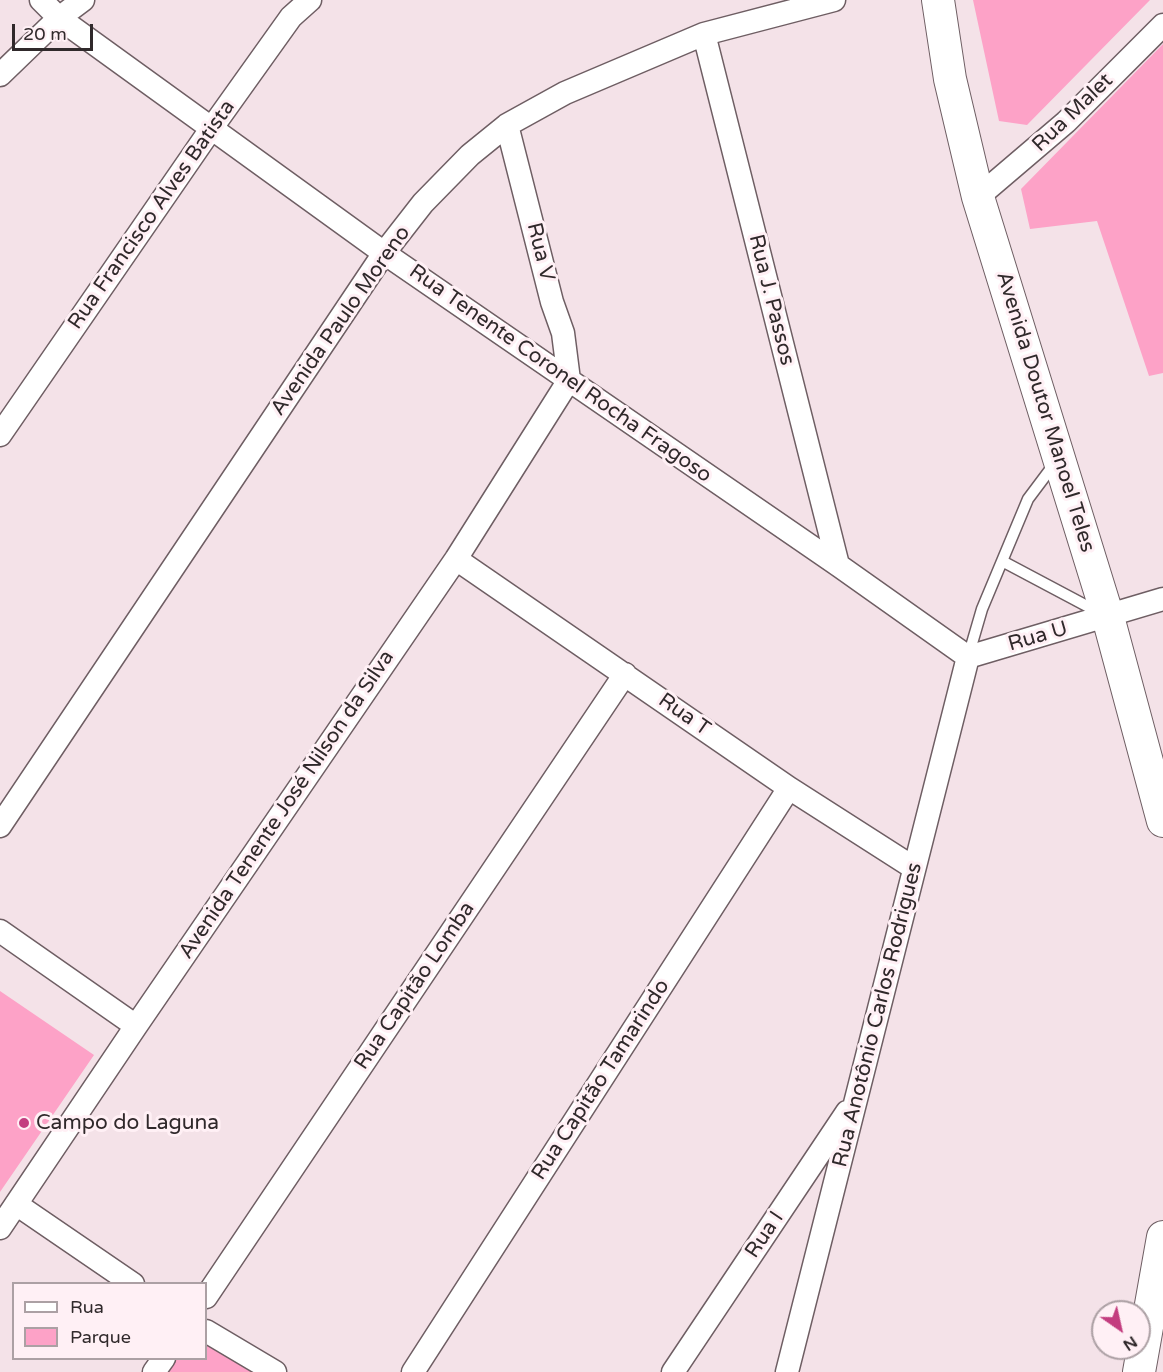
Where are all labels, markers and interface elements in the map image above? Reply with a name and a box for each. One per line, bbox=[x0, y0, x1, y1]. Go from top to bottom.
scale bar bbox=[15, 12, 96, 50]
text: 20 m bbox=[23, 23, 67, 45]
street label: Rua Malet bbox=[1027, 68, 1119, 158]
street label: Rua Francisco Alves Batista bbox=[63, 96, 241, 334]
street label: Rua V bbox=[521, 220, 559, 284]
street label: Avenida Paulo Moreno bbox=[266, 221, 416, 421]
street label: Rua J. Passos bbox=[743, 232, 799, 368]
street label: Rua Tenente Coronel Rocha Fragoso bbox=[404, 259, 716, 489]
street label: Avenida Doutor Manoel Teles bbox=[990, 269, 1100, 555]
street label: Rua U bbox=[1005, 616, 1071, 658]
street label: Avenida Tenente José Nilson da Silva bbox=[174, 646, 400, 964]
street label: Rua T bbox=[653, 688, 715, 742]
street label: Rua Anotônio Carlos Rodrigues bbox=[828, 860, 928, 1170]
street label: Rua Capitão Lomba bbox=[349, 897, 481, 1075]
street label: Rua Capitão Tamarindo bbox=[527, 975, 675, 1185]
place label: Campo do Laguna bbox=[36, 1110, 219, 1136]
marker: Campo do Laguna bbox=[17, 1116, 31, 1130]
street label: Rua I bbox=[740, 1207, 790, 1263]
legend bbox=[12, 1282, 207, 1360]
text: Rua bbox=[70, 1296, 104, 1318]
north arrow bbox=[1091, 1300, 1151, 1360]
text: Parque bbox=[70, 1326, 131, 1348]
text: N bbox=[1119, 1331, 1141, 1355]

